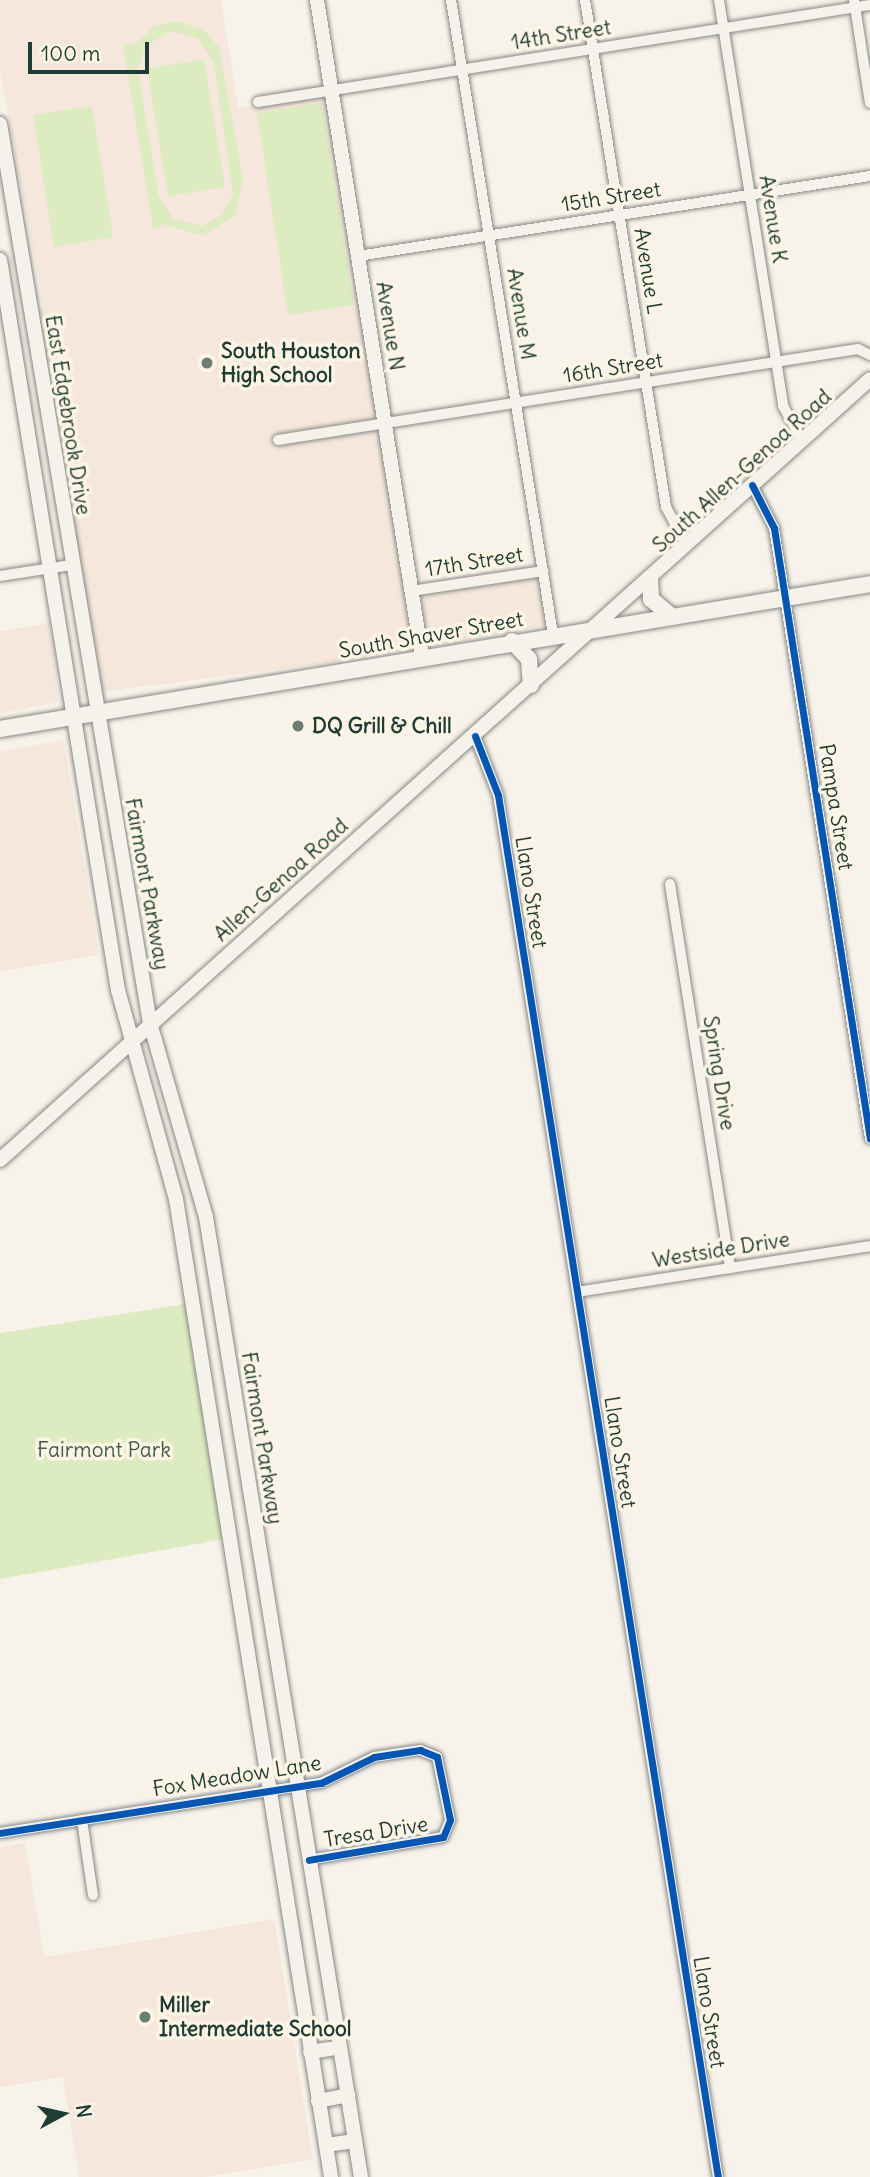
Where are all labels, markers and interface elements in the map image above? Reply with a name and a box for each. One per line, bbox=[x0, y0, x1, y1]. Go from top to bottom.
street label: 14th Street bbox=[509, 15, 613, 55]
scale bar bbox=[32, 28, 152, 72]
text: 100 m bbox=[41, 40, 100, 67]
street label: Avenue K bbox=[754, 173, 792, 265]
street label: 15th Street bbox=[559, 177, 663, 217]
street label: Avenue L bbox=[629, 226, 667, 316]
street label: Avenue M bbox=[501, 266, 541, 362]
street label: Avenue N bbox=[371, 280, 409, 372]
street label: East Edgebrook Drive bbox=[40, 313, 96, 517]
place label: South Houston High School bbox=[221, 338, 361, 388]
street label: 16th Street bbox=[561, 348, 665, 388]
marker: South Houston High School bbox=[199, 355, 215, 371]
street label: South Allen-Genoa Road bbox=[647, 384, 837, 558]
street label: 17th Street bbox=[423, 542, 525, 582]
street label: South Shaver Street bbox=[337, 606, 525, 664]
place label: DQ Grill & Chill bbox=[312, 713, 452, 739]
marker: DQ Grill & Chill bbox=[290, 718, 306, 734]
street label: Pampa Street bbox=[814, 742, 858, 872]
street label: Fairmont Parkway bbox=[119, 796, 175, 972]
street label: Allen-Genoa Road bbox=[209, 813, 353, 947]
street label: Llano Street bbox=[510, 834, 552, 950]
street label: Spring Drive bbox=[698, 1014, 740, 1132]
street label: Westside Drive bbox=[651, 1227, 791, 1273]
street label: Fairmont Parkway bbox=[236, 1350, 288, 1526]
street label: Llano Street bbox=[599, 1394, 641, 1510]
park label: Fairmont Park bbox=[37, 1437, 171, 1463]
street label: Fox Meadow Lane bbox=[151, 1750, 323, 1802]
street label: Tresa Drive bbox=[322, 1811, 430, 1853]
street label: Llano Street bbox=[688, 1954, 730, 2070]
place label: Miller Intermediate School bbox=[159, 1992, 351, 2042]
marker: Miller Intermediate School bbox=[137, 2009, 153, 2025]
north arrow bbox=[28, 2079, 98, 2149]
text: N bbox=[71, 2103, 97, 2119]

